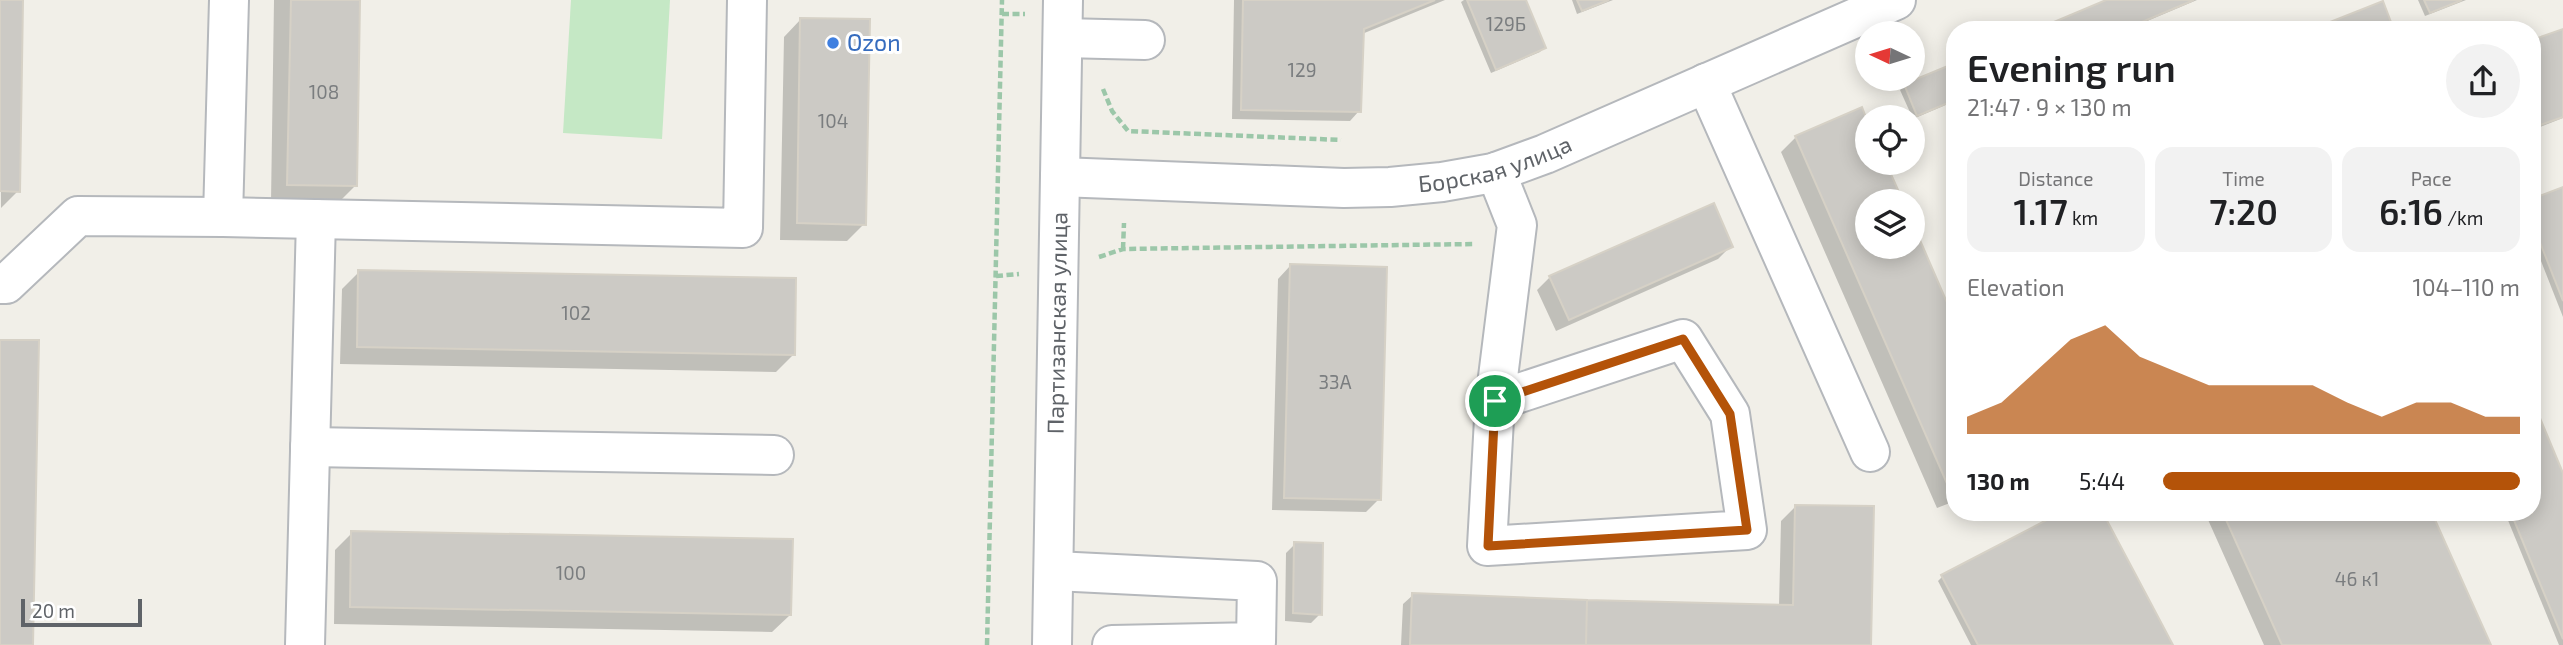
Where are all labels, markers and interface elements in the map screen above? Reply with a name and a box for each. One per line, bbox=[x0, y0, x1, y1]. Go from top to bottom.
house number: 129Б bbox=[1486, 12, 1526, 35]
north arrow bbox=[1855, 21, 1925, 91]
map controls bbox=[1855, 21, 1925, 259]
place label: Ozon bbox=[847, 28, 901, 56]
marker: Ozon bbox=[825, 35, 841, 51]
text: Evening run bbox=[1967, 44, 2176, 90]
button: share bbox=[2446, 44, 2520, 118]
house number: 129 bbox=[1287, 58, 1317, 81]
house number: 108 bbox=[309, 80, 339, 103]
text: 21:47 · 9 × 130 m bbox=[1967, 93, 2132, 121]
button: locate bbox=[1855, 105, 1925, 175]
house number: 104 bbox=[818, 109, 848, 132]
street label: Борская улица bbox=[1417, 129, 1576, 197]
text: Distance bbox=[2018, 167, 2093, 190]
text: Time bbox=[2222, 167, 2265, 190]
text: Pace bbox=[2411, 167, 2452, 190]
button: layers bbox=[1855, 189, 1925, 259]
text: 1.17 bbox=[2013, 190, 2068, 232]
text: 7:20 bbox=[2209, 190, 2278, 232]
text: 6:16 bbox=[2379, 190, 2443, 232]
text: km bbox=[2068, 206, 2098, 229]
text: /km bbox=[2443, 206, 2483, 229]
street label: Партизанская улица bbox=[1041, 212, 1072, 434]
text: Elevation bbox=[1967, 273, 2065, 301]
text: 104–110 m bbox=[2412, 273, 2520, 301]
house number: 102 bbox=[561, 301, 591, 324]
house number: 33А bbox=[1319, 370, 1352, 393]
pin bbox=[1465, 371, 1525, 431]
icon: arrive bbox=[1476, 382, 1514, 420]
text: 130 m bbox=[1967, 467, 2030, 495]
text: 5:44 bbox=[2079, 467, 2125, 495]
house number: 100 bbox=[556, 561, 586, 584]
house number: 46 к1 bbox=[2335, 567, 2379, 590]
scale bar bbox=[21, 596, 142, 628]
text: 20 m bbox=[32, 599, 75, 622]

